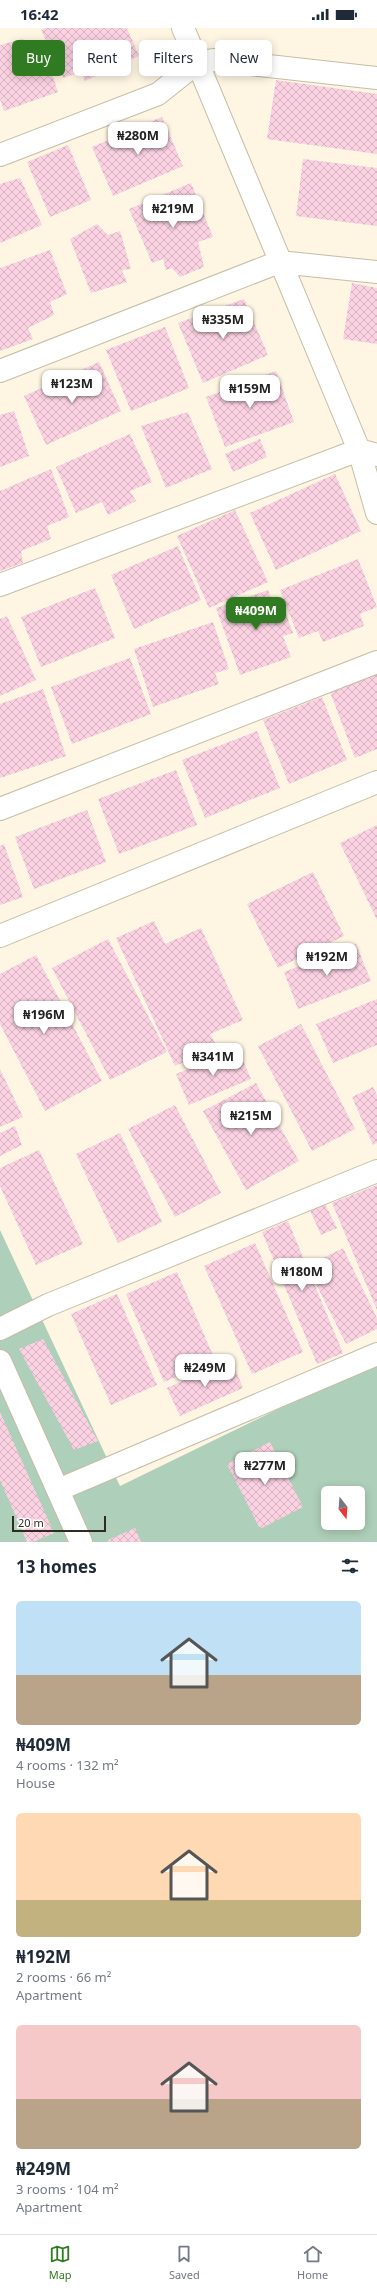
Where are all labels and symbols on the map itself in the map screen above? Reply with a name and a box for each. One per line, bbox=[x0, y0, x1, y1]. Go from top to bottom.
pin: ₦280M bbox=[110, 122, 166, 156]
pin: ₦219M bbox=[145, 195, 201, 229]
pin: ₦335M bbox=[195, 306, 251, 340]
pin: ₦123M bbox=[44, 370, 100, 404]
pin: ₦159M bbox=[222, 375, 278, 409]
pin: ₦409M bbox=[228, 597, 284, 631]
pin: ₦192M bbox=[299, 943, 355, 977]
pin: ₦196M bbox=[16, 1001, 72, 1035]
pin: ₦341M bbox=[185, 1043, 241, 1077]
pin: ₦215M bbox=[223, 1102, 279, 1136]
pin: ₦180M bbox=[274, 1258, 330, 1292]
pin: ₦249M bbox=[177, 1354, 233, 1388]
pin: ₦277M bbox=[237, 1452, 293, 1486]
north arrow bbox=[321, 1486, 365, 1530]
scale bar bbox=[12, 1514, 106, 1533]

